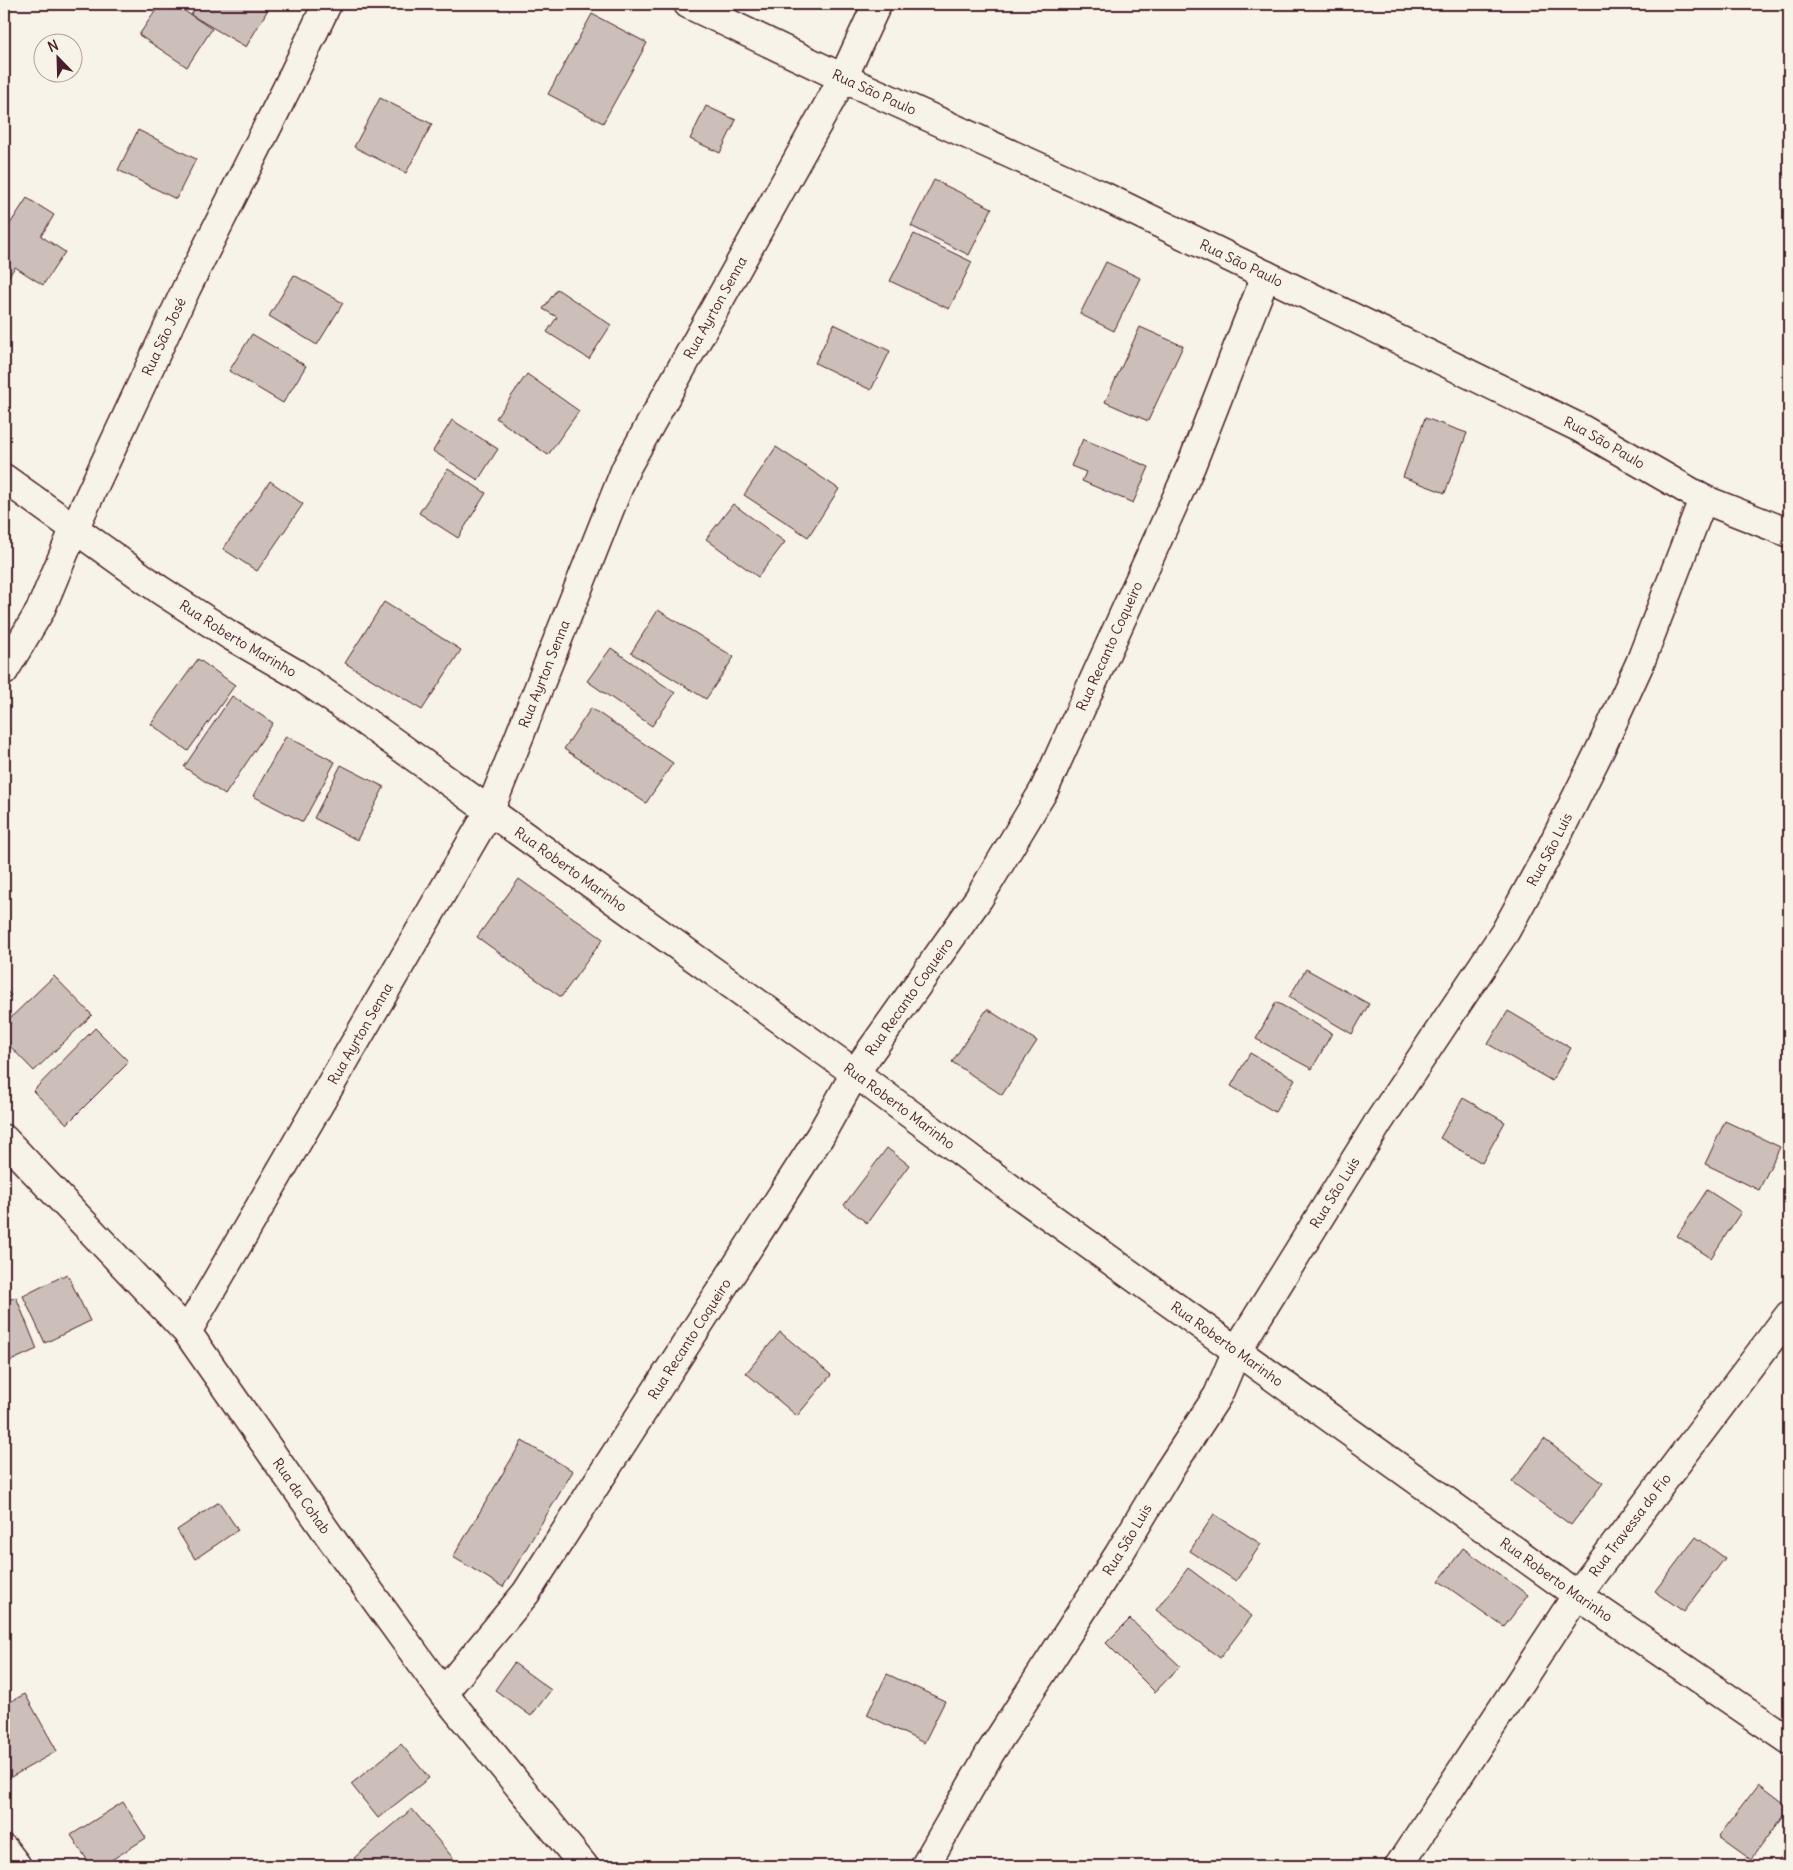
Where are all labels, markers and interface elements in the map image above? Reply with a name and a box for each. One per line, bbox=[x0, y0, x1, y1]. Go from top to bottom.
north arrow bbox=[32, 32, 82, 82]
text: N bbox=[45, 36, 61, 56]
street label: Rua São Paulo bbox=[829, 65, 919, 119]
street label: Rua São Paulo bbox=[1197, 235, 1286, 291]
street label: Rua Ayrton Senna bbox=[679, 253, 751, 362]
street label: Rua São José bbox=[138, 295, 190, 379]
street label: Rua São Paulo bbox=[1561, 412, 1648, 473]
street label: Rua Recanto Coqueiro bbox=[1072, 578, 1147, 714]
street label: Rua Roberto Marinho bbox=[176, 596, 300, 681]
street label: Rua Ayrton Senna bbox=[515, 617, 574, 730]
street label: Rua São Luis bbox=[1523, 810, 1576, 889]
street label: Rua Roberto Marinho bbox=[511, 823, 631, 916]
street label: Rua Recanto Coqueiro bbox=[861, 934, 957, 1059]
street label: Rua Ayrton Senna bbox=[324, 980, 397, 1088]
street label: Rua Roberto Marinho bbox=[840, 1059, 959, 1153]
street label: Rua São Luis bbox=[1306, 1154, 1364, 1231]
street label: Rua Recanto Coqueiro bbox=[644, 1275, 735, 1403]
street label: Rua Roberto Marinho bbox=[1167, 1297, 1287, 1390]
street label: Rua da Cohab bbox=[269, 1454, 334, 1538]
street label: Rua Travessa do Fio bbox=[1585, 1470, 1675, 1580]
street label: Rua São Luis bbox=[1099, 1501, 1156, 1579]
street label: Rua Roberto Marinho bbox=[1496, 1534, 1616, 1626]

